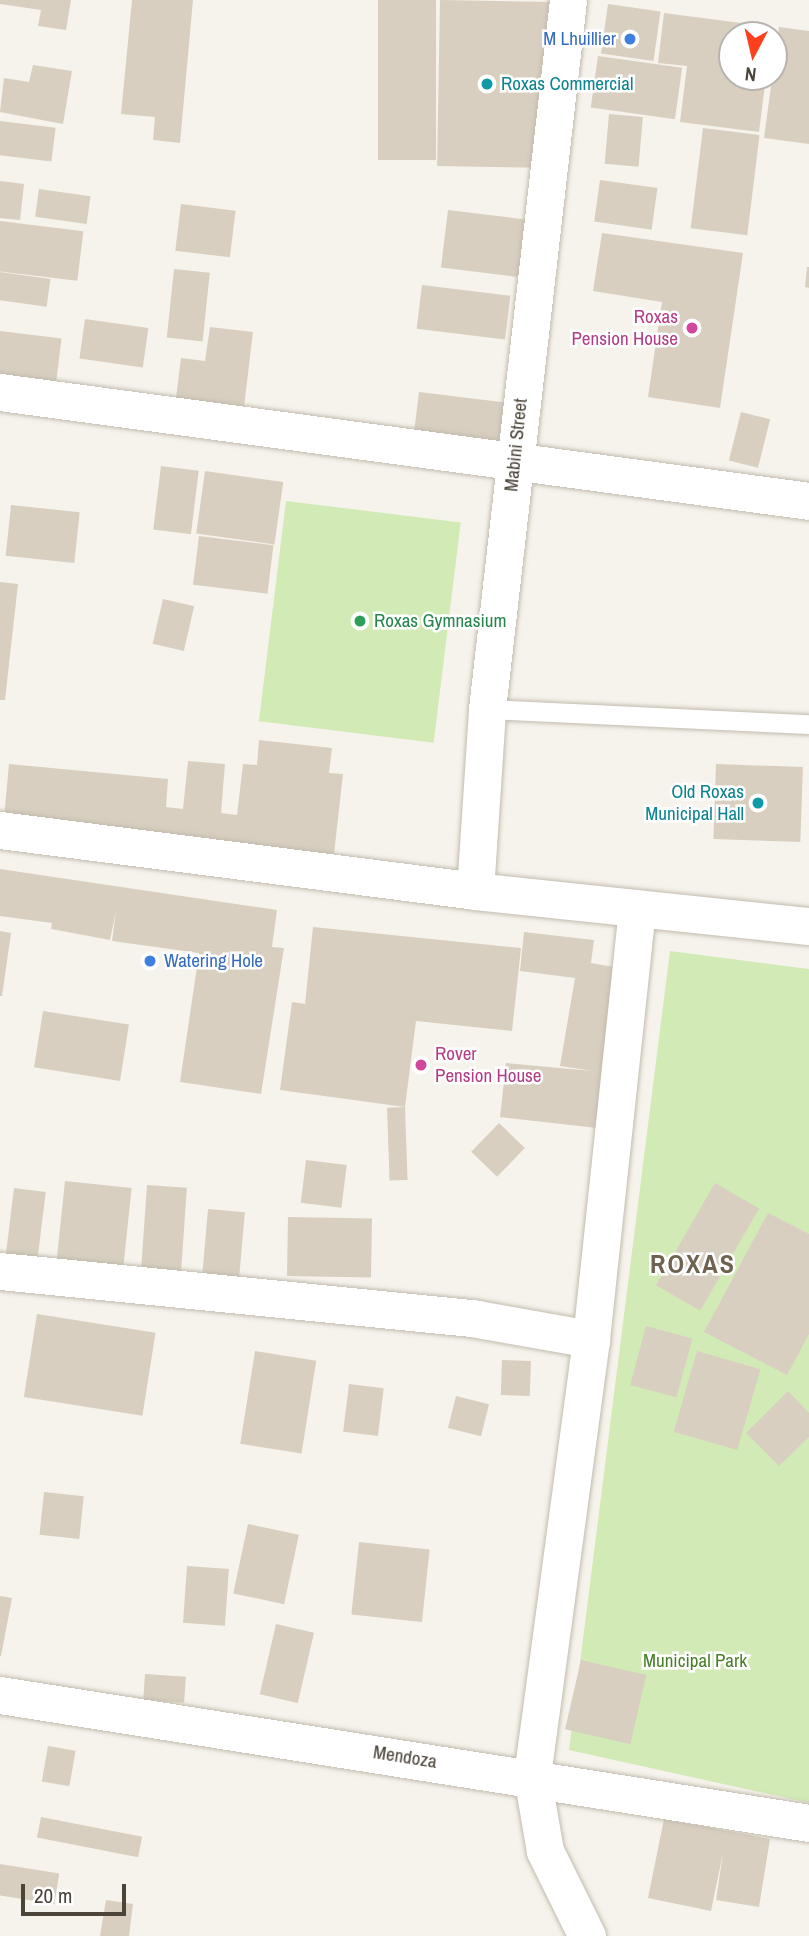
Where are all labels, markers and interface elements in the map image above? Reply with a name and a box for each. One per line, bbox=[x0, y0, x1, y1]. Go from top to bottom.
north arrow bbox=[718, 21, 788, 91]
place label: M Lhuillier bbox=[543, 28, 616, 50]
marker: M Lhuillier bbox=[622, 31, 638, 47]
text: N bbox=[744, 61, 758, 88]
place label: Roxas Commercial bbox=[501, 73, 633, 95]
marker: Roxas Commercial bbox=[479, 76, 495, 92]
place label: Roxas Pension House bbox=[571, 306, 678, 350]
marker: Roxas Pension House bbox=[684, 320, 700, 336]
street label: Mabini Street bbox=[500, 397, 532, 493]
place label: Roxas Gymnasium bbox=[374, 610, 506, 632]
marker: Roxas Gymnasium bbox=[352, 613, 368, 629]
place label: Old Roxas Municipal Hall bbox=[645, 781, 744, 825]
marker: Old Roxas Municipal Hall bbox=[750, 795, 766, 811]
place label: Watering Hole bbox=[164, 950, 263, 972]
marker: Watering Hole bbox=[142, 953, 158, 969]
place label: Rover Pension House bbox=[435, 1043, 542, 1087]
marker: Rover Pension House bbox=[413, 1057, 429, 1073]
district label: ROXAS bbox=[651, 1248, 735, 1280]
park label: Municipal Park bbox=[643, 1650, 747, 1672]
street label: Mendoza bbox=[372, 1741, 438, 1773]
scale bar bbox=[24, 1870, 130, 1914]
text: 20 m bbox=[34, 1881, 72, 1910]

